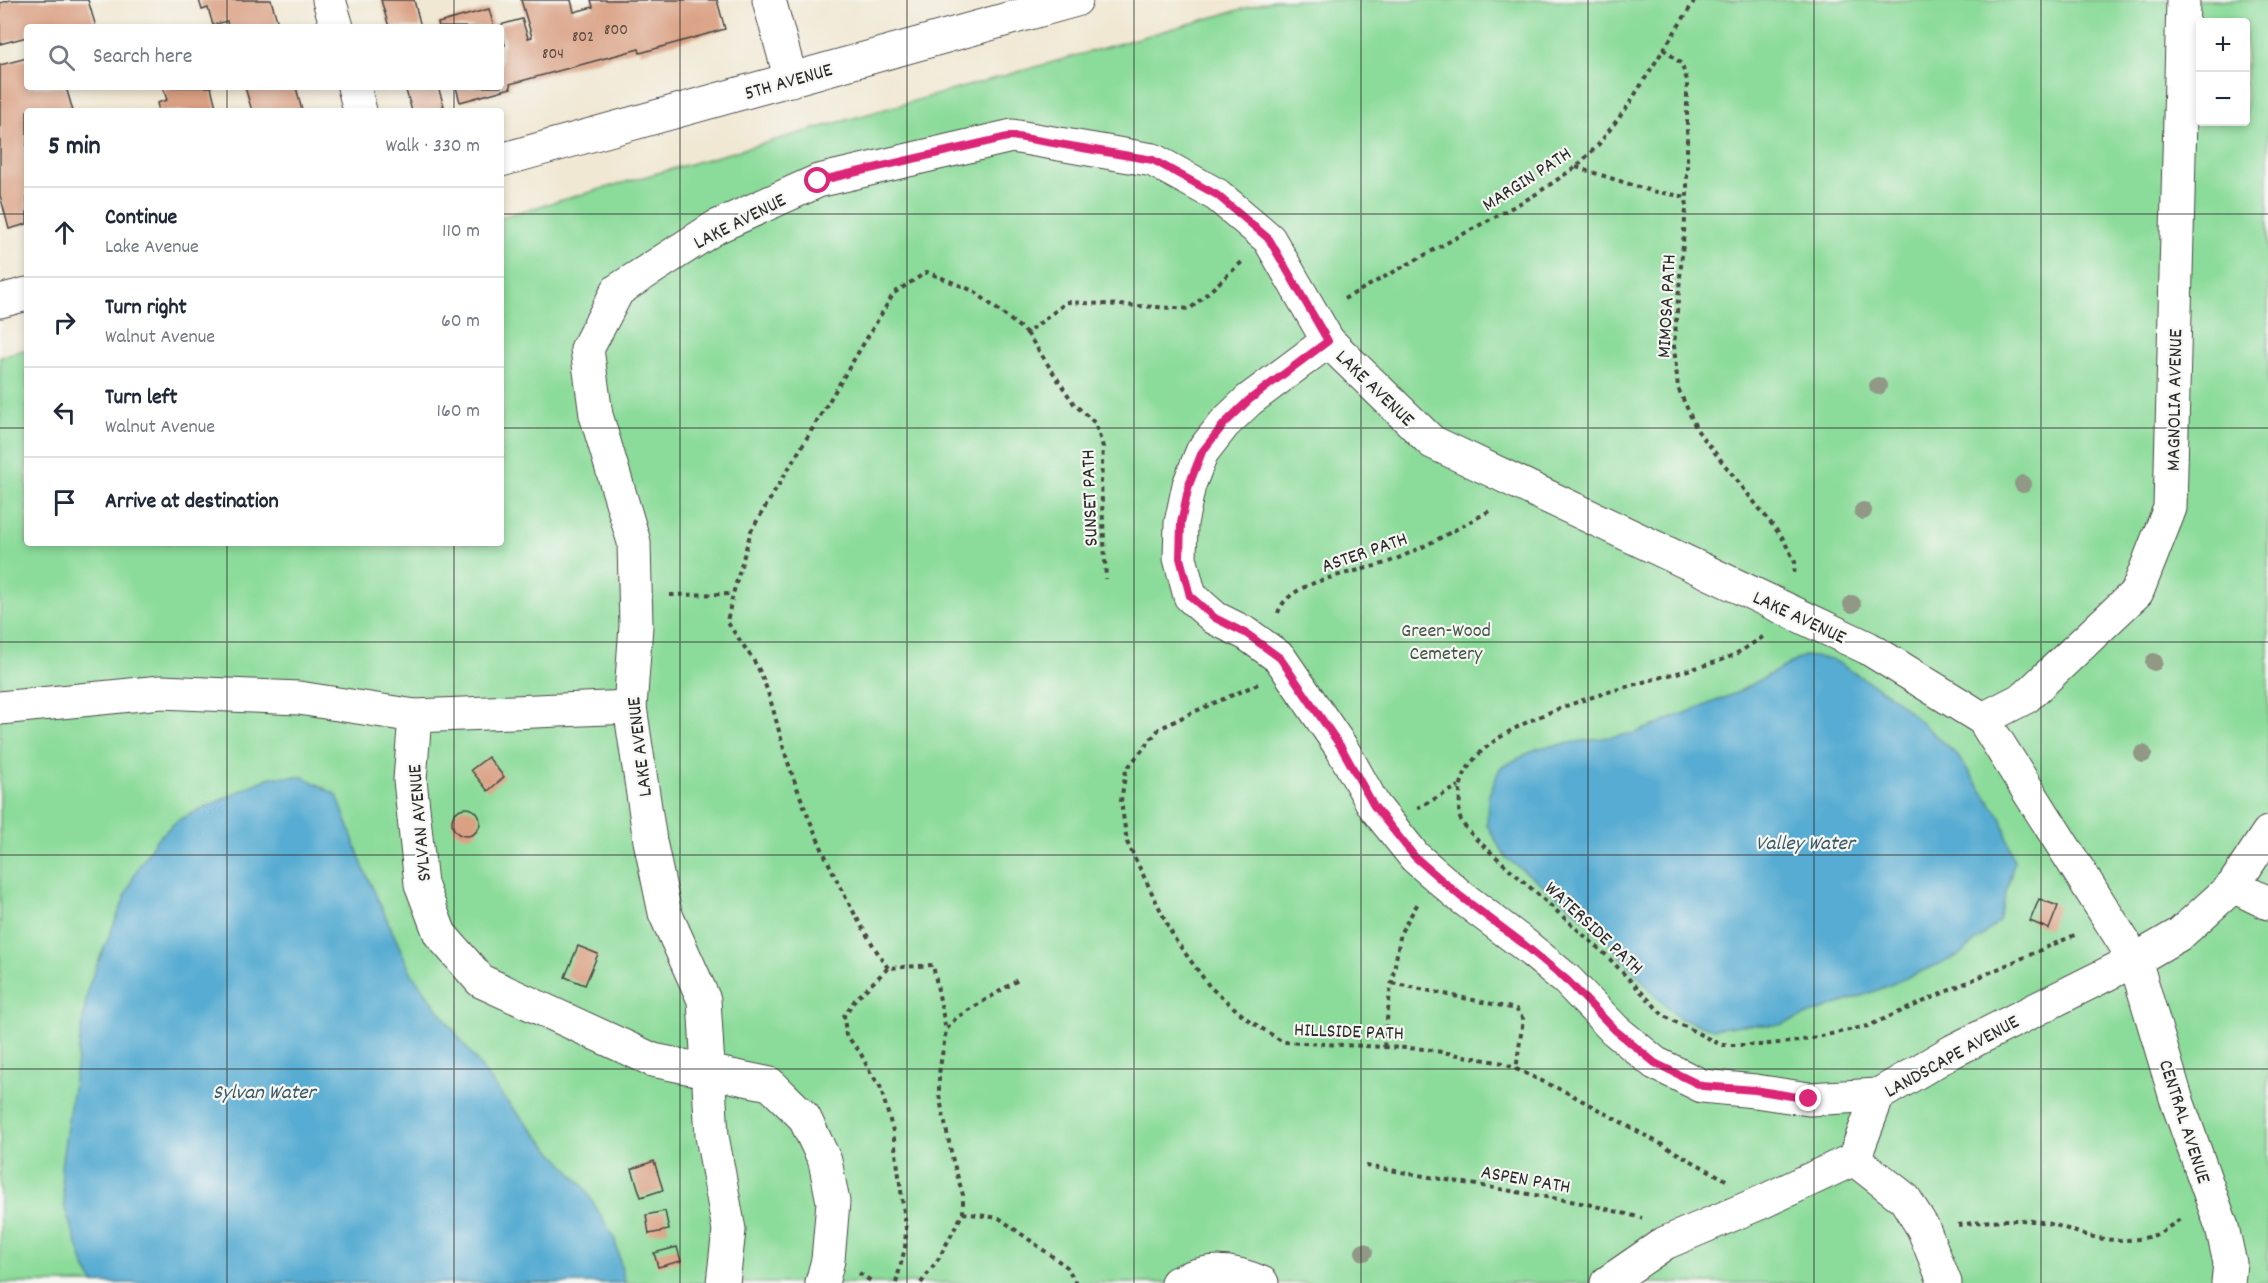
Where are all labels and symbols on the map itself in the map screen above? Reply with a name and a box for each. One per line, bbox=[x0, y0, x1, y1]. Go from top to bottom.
house number: 800 bbox=[604, 19, 628, 42]
house number: 802 bbox=[572, 26, 594, 49]
house number: 804 bbox=[542, 43, 564, 66]
street label: 5TH AVENUE bbox=[742, 57, 836, 109]
street label: MARGIN PATH bbox=[1477, 141, 1578, 220]
route start bbox=[804, 167, 830, 193]
street label: LAKE AVENUE bbox=[689, 187, 791, 258]
street label: MIMOSA PATH bbox=[1651, 254, 1685, 359]
street label: MAGNOLIA AVENUE bbox=[2161, 329, 2191, 471]
street label: LAKE AVENUE bbox=[1328, 344, 1420, 434]
street label: SUNSET PATH bbox=[1075, 449, 1107, 547]
street label: ASTER PATH bbox=[1318, 526, 1412, 582]
street label: LAKE AVENUE bbox=[1747, 585, 1850, 653]
park label: Green-Wood Cemetery bbox=[1401, 618, 1491, 669]
street label: LAKE AVENUE bbox=[621, 695, 661, 798]
street label: SYLVAN AVENUE bbox=[402, 763, 440, 883]
water label: Valley Water bbox=[1755, 830, 1857, 860]
street label: WATERSIDE PATH bbox=[1537, 876, 1649, 983]
street label: LANDSCAPE AVENUE bbox=[1880, 1009, 2025, 1106]
street label: HILLSIDE PATH bbox=[1293, 1017, 1404, 1049]
street label: CENTRAL AVENUE bbox=[2150, 1057, 2216, 1187]
water label: Sylvan Water bbox=[213, 1079, 317, 1109]
route end bbox=[1795, 1085, 1821, 1111]
street label: ASPEN PATH bbox=[1478, 1159, 1573, 1203]

